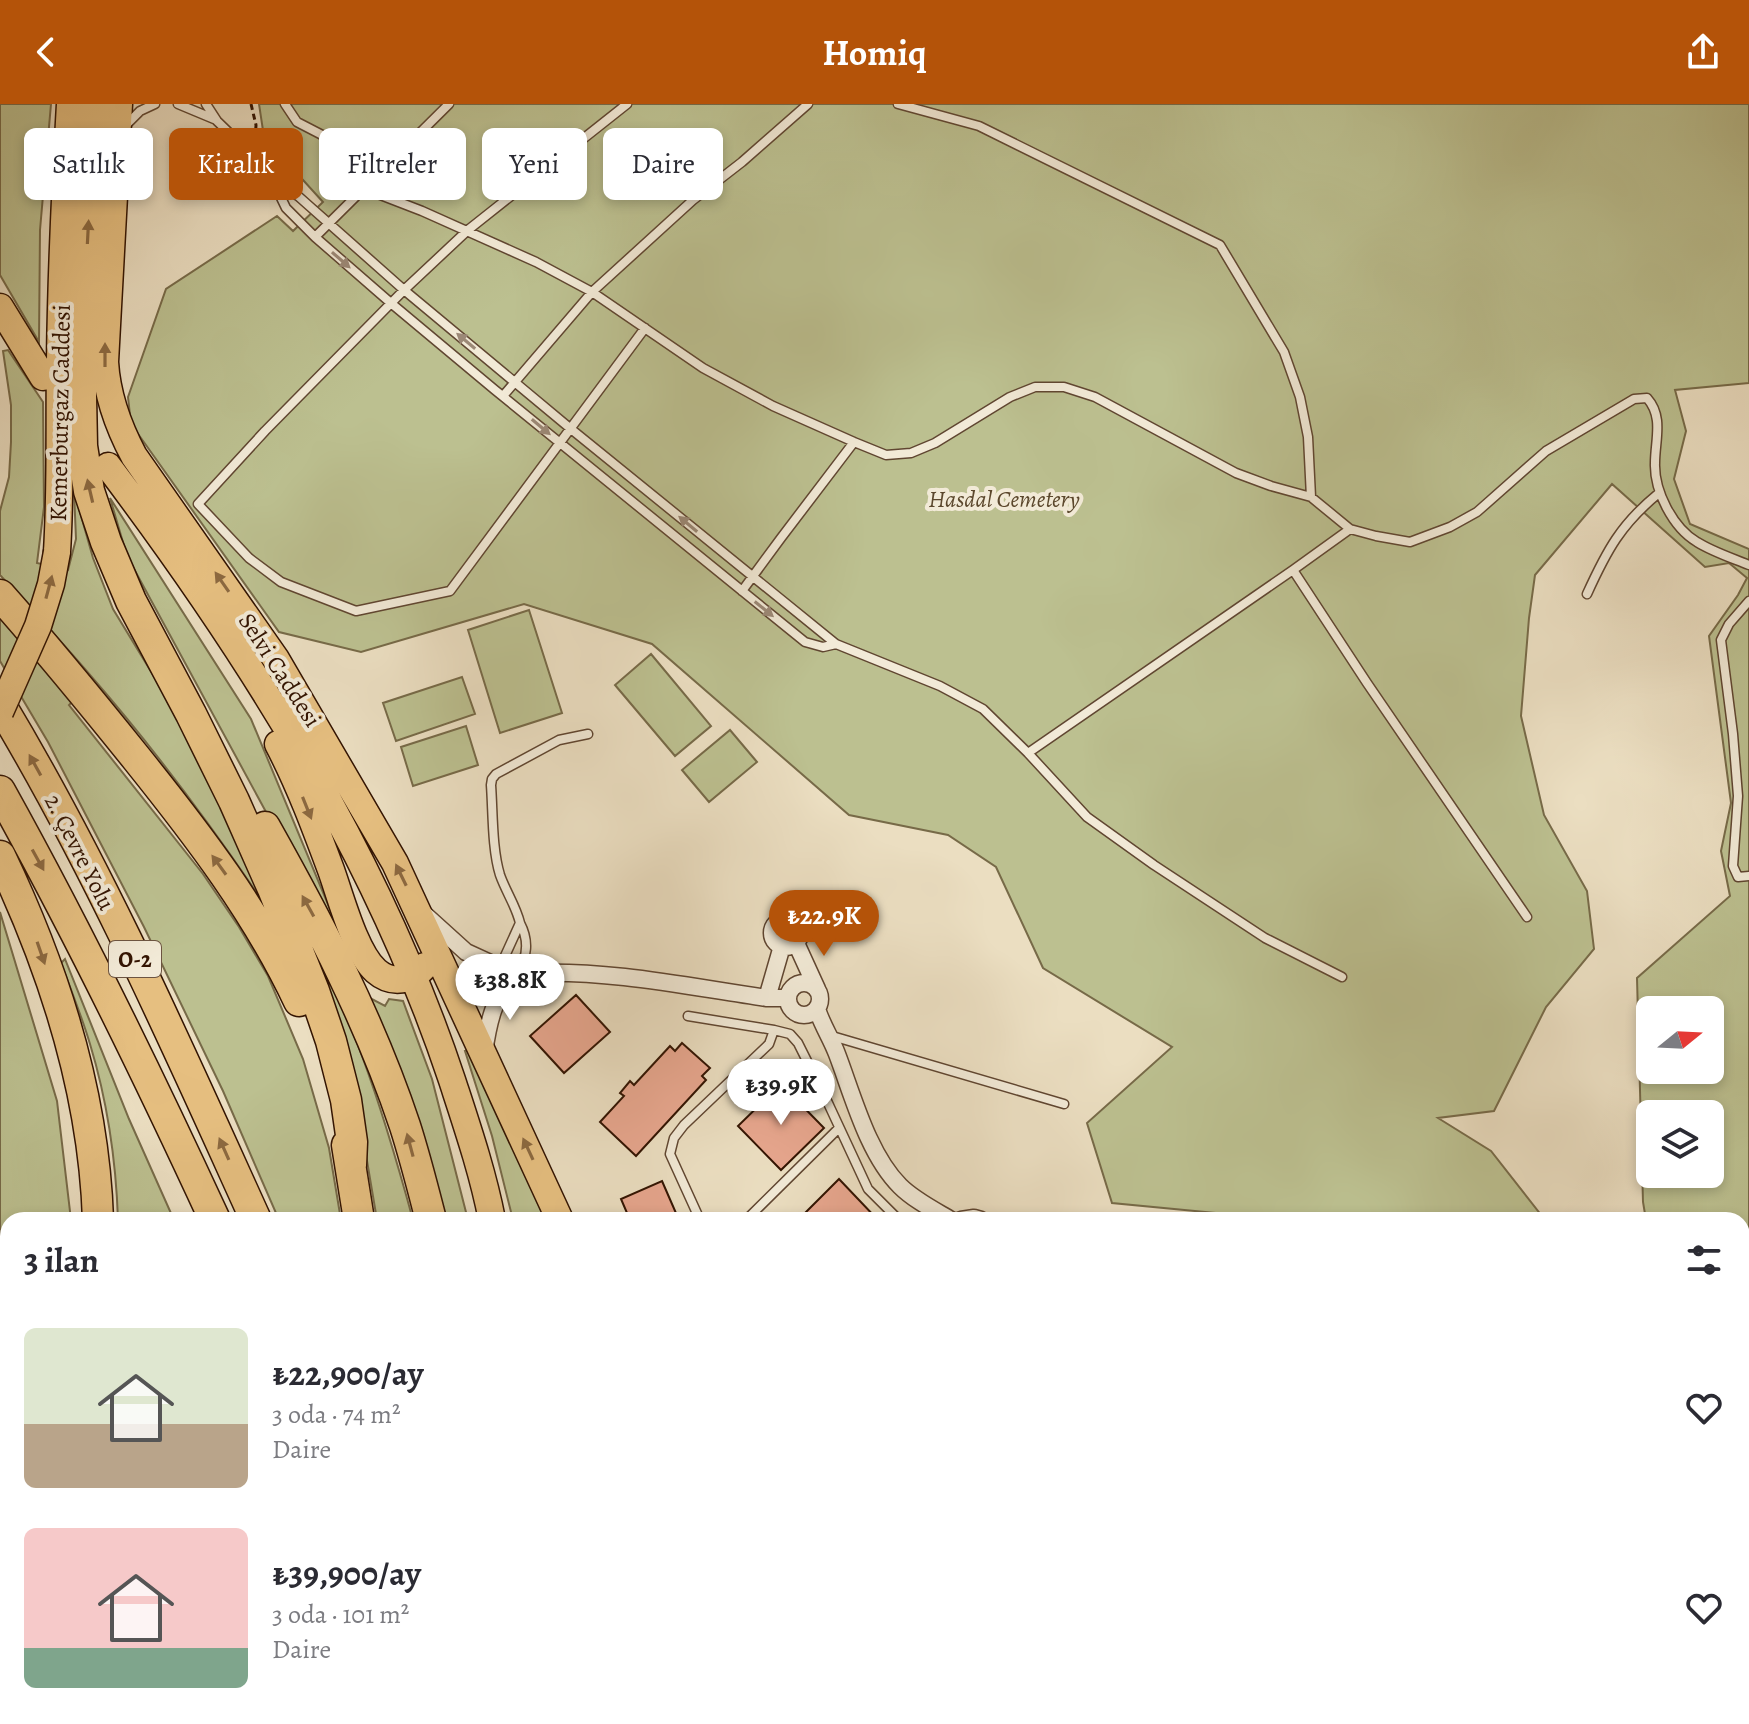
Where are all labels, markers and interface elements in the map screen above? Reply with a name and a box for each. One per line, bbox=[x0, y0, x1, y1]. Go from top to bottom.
text: Homiq bbox=[822, 28, 927, 77]
icon: back bbox=[24, 30, 68, 74]
icon: share bbox=[1681, 30, 1725, 74]
chip: Satılık bbox=[24, 128, 153, 200]
chip: Kiralık bbox=[169, 128, 303, 200]
chip: Filtreler bbox=[319, 128, 466, 200]
chip: Yeni bbox=[482, 128, 587, 200]
chip: Daire bbox=[603, 128, 723, 200]
one-way arrow bbox=[82, 219, 95, 244]
one-way arrow bbox=[331, 251, 351, 268]
street label: Kemerburgaz Caddesi bbox=[42, 304, 78, 522]
one-way arrow bbox=[456, 334, 476, 350]
one-way arrow bbox=[99, 342, 111, 367]
one-way arrow bbox=[530, 418, 550, 435]
one-way arrow bbox=[83, 478, 96, 503]
park label: Hasdal Cemetery bbox=[928, 483, 1080, 515]
one-way arrow bbox=[679, 516, 699, 533]
one-way arrow bbox=[215, 571, 230, 592]
one-way arrow bbox=[44, 575, 56, 600]
one-way arrow bbox=[754, 600, 774, 616]
street label: Selvi Caddesi bbox=[231, 607, 329, 733]
one-way arrow bbox=[28, 754, 42, 776]
street label: 2. Çevre Yolu bbox=[37, 789, 123, 915]
one-way arrow bbox=[301, 796, 314, 820]
one-way arrow bbox=[31, 848, 45, 871]
one-way arrow bbox=[212, 855, 227, 876]
one-way arrow bbox=[394, 864, 408, 887]
pin: ₺22.9K bbox=[759, 890, 889, 958]
one-way arrow bbox=[302, 895, 316, 917]
text: ₺22.9K bbox=[787, 898, 861, 933]
road number: O-2 bbox=[109, 941, 161, 977]
one-way arrow bbox=[36, 942, 48, 966]
pin: ₺38.8K bbox=[445, 954, 575, 1022]
text: ₺38.8K bbox=[473, 962, 547, 997]
north arrow bbox=[1636, 996, 1724, 1084]
map controls bbox=[1636, 996, 1724, 1188]
pin: ₺39.9K bbox=[716, 1059, 846, 1127]
text: ₺39.9K bbox=[745, 1067, 817, 1102]
button: layers bbox=[1636, 1100, 1724, 1188]
one-way arrow bbox=[403, 1132, 416, 1156]
one-way arrow bbox=[217, 1137, 230, 1161]
one-way arrow bbox=[521, 1137, 535, 1161]
text: 3 ilan bbox=[24, 1237, 99, 1284]
icon: filters bbox=[1682, 1238, 1726, 1282]
text: ₺22,900/ay bbox=[272, 1350, 423, 1397]
icon: home bbox=[88, 1360, 184, 1456]
icon: heart bbox=[1682, 1386, 1726, 1430]
text: 3 oda · 74 m² bbox=[272, 1397, 400, 1432]
text: Daire bbox=[272, 1432, 331, 1467]
text: ₺39,900/ay bbox=[272, 1550, 421, 1597]
icon: home bbox=[88, 1560, 184, 1656]
icon: heart bbox=[1682, 1586, 1726, 1630]
text: 3 oda · 101 m² bbox=[272, 1597, 409, 1632]
text: Daire bbox=[272, 1632, 331, 1667]

